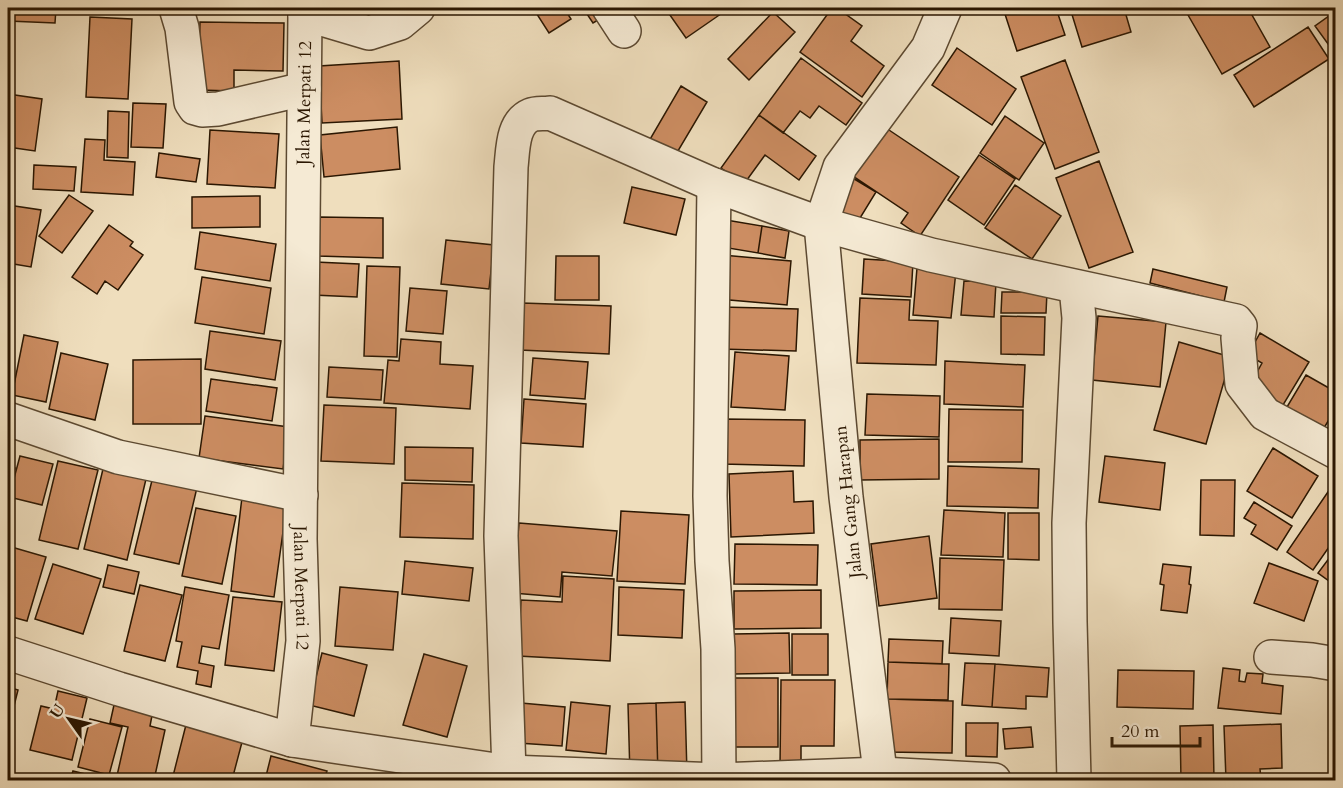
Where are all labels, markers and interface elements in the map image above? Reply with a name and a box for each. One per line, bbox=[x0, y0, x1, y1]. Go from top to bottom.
street label: Jalan Merpati 12 bbox=[291, 41, 318, 168]
street label: Jalan Gang Harapan bbox=[828, 424, 869, 582]
street label: Jalan Merpati 12 bbox=[287, 523, 315, 651]
north arrow bbox=[39, 689, 99, 749]
text: U bbox=[45, 700, 70, 723]
scale bar bbox=[1112, 710, 1200, 748]
text: 20 m bbox=[1121, 719, 1160, 744]

